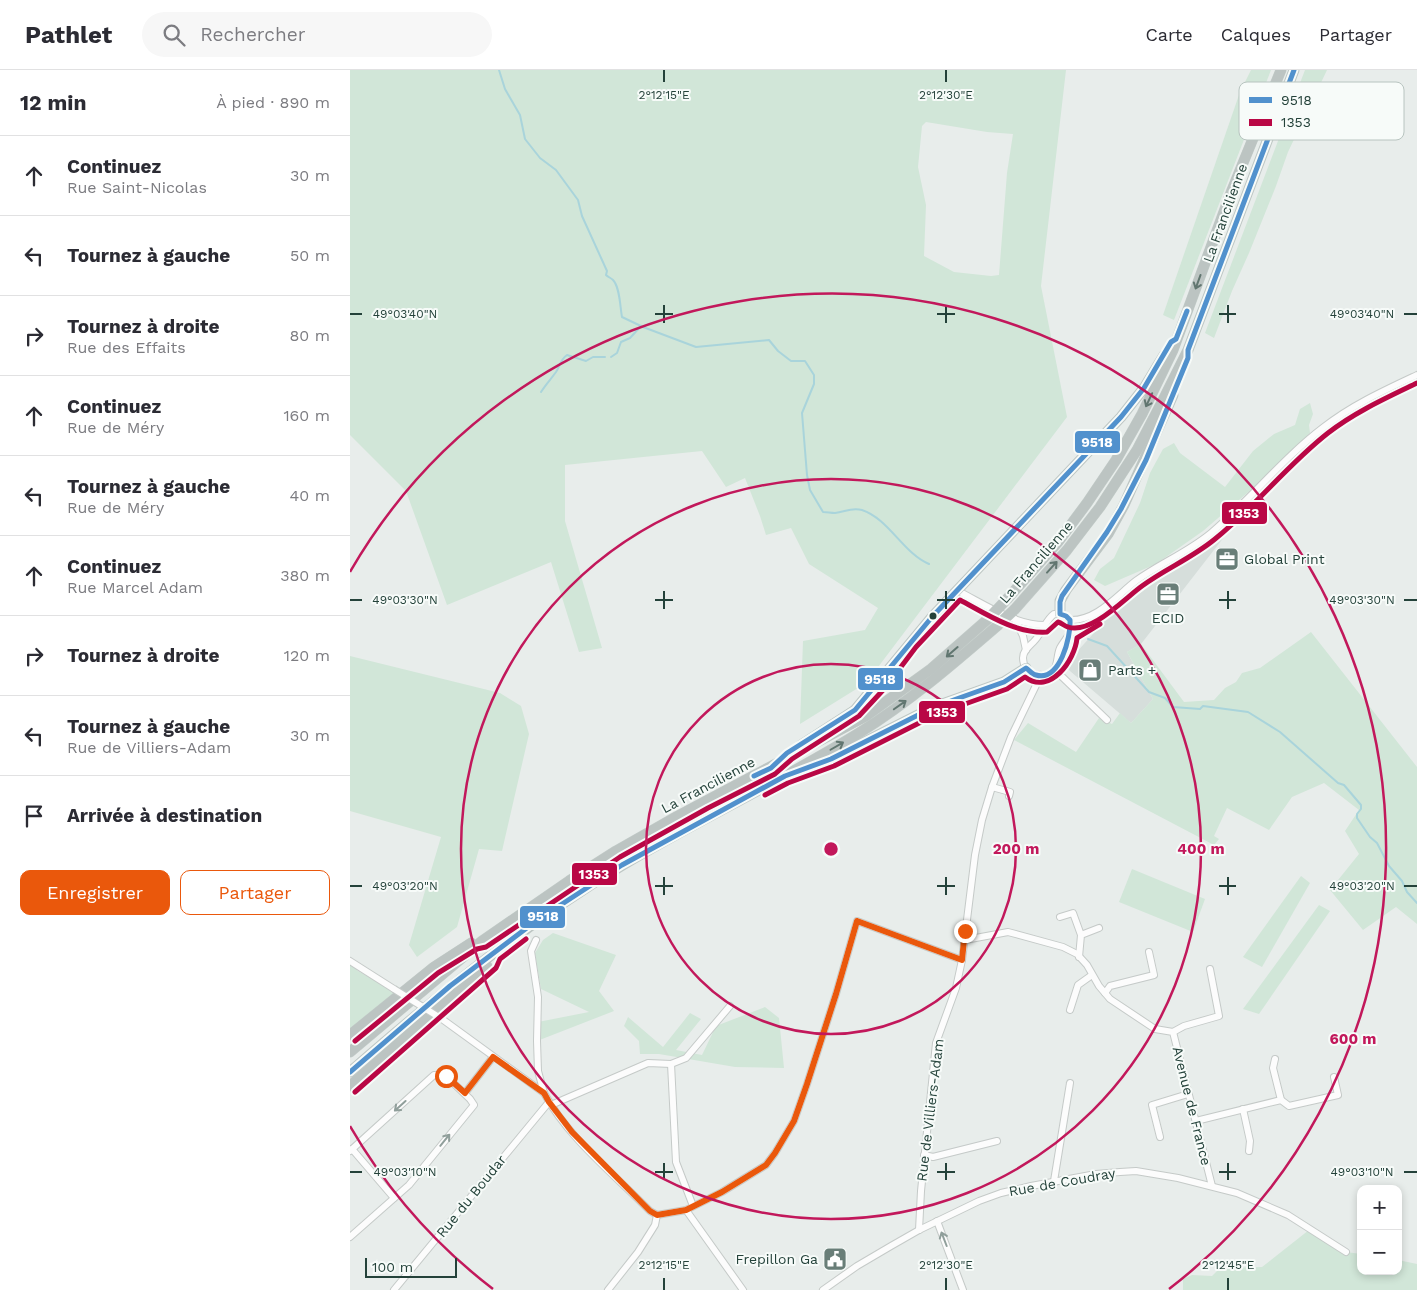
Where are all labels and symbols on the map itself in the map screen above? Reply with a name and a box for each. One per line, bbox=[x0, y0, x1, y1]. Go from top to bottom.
legend bbox=[1239, 82, 1404, 140]
text: 2°12'15"E bbox=[638, 88, 690, 102]
text: 2°12'30"E bbox=[919, 88, 973, 102]
text: 9518 bbox=[1281, 92, 1312, 108]
text: 1353 bbox=[1281, 114, 1311, 130]
street label: La Francilienne bbox=[1200, 161, 1250, 265]
one-way arrow bbox=[1193, 273, 1202, 289]
text: 49°03'40"N bbox=[373, 307, 437, 321]
text: 49°03'40"N bbox=[1330, 307, 1394, 321]
one-way arrow bbox=[1144, 392, 1154, 407]
line badge: 9518 bbox=[1074, 430, 1121, 454]
text: 9518 bbox=[1081, 434, 1113, 450]
line badge: 1353 bbox=[1221, 501, 1268, 525]
text: 1353 bbox=[1229, 505, 1259, 521]
street label: La Francilienne bbox=[996, 518, 1076, 606]
office icon: Global Print bbox=[1214, 546, 1240, 572]
place label: Global Print bbox=[1244, 551, 1325, 567]
one-way arrow bbox=[1046, 561, 1058, 574]
office icon: ECID bbox=[1155, 581, 1181, 607]
text: 49°03'30"N bbox=[372, 593, 438, 607]
text: 49°03'30"N bbox=[1329, 593, 1395, 607]
place label: ECID bbox=[1152, 610, 1184, 626]
unlabelled marker bbox=[928, 611, 938, 621]
one-way arrow bbox=[945, 646, 958, 658]
shop icon: Parts + bbox=[1077, 657, 1103, 683]
place label: Parts + bbox=[1108, 662, 1156, 678]
line badge: 9518 bbox=[857, 667, 904, 691]
text: 9518 bbox=[864, 671, 896, 687]
one-way arrow bbox=[893, 700, 907, 710]
line badge: 1353 bbox=[918, 700, 966, 724]
text: 1353 bbox=[927, 704, 957, 720]
one-way arrow bbox=[830, 740, 844, 750]
street label: La Francilienne bbox=[658, 754, 758, 816]
centre of rings bbox=[822, 840, 840, 858]
text: 200 m bbox=[993, 840, 1039, 858]
text: 400 m bbox=[1177, 840, 1225, 858]
line badge: 1353 bbox=[571, 862, 618, 886]
text: 1353 bbox=[579, 866, 609, 882]
text: 49°03'20"N bbox=[372, 879, 438, 893]
text: 49°03'20"N bbox=[1329, 879, 1395, 893]
line badge: 9518 bbox=[519, 905, 566, 929]
text: 9518 bbox=[527, 908, 559, 924]
route end bbox=[954, 920, 977, 943]
text: 600 m bbox=[1330, 1030, 1376, 1048]
street label: Rue de Villiers-Adam bbox=[913, 1038, 947, 1182]
street label: Avenue de France bbox=[1169, 1045, 1215, 1167]
route start bbox=[435, 1065, 458, 1088]
one-way arrow bbox=[394, 1100, 407, 1112]
one-way arrow bbox=[440, 1134, 451, 1147]
street label: Rue du Boudar bbox=[433, 1151, 509, 1240]
text: 49°03'10"N bbox=[373, 1165, 437, 1179]
street label: Rue de Coudray bbox=[1007, 1165, 1117, 1199]
text: 49°03'10"N bbox=[1330, 1165, 1394, 1179]
one-way arrow bbox=[939, 1232, 948, 1248]
public building icon: Frepillon Ga bbox=[822, 1246, 848, 1272]
place label: Frepillon Ga bbox=[735, 1251, 818, 1267]
scale bar bbox=[365, 1255, 458, 1278]
text: 2°12'15"E bbox=[638, 1258, 690, 1272]
text: 2°12'30"E bbox=[919, 1258, 973, 1272]
text: 2°12'45"E bbox=[1202, 1258, 1255, 1272]

